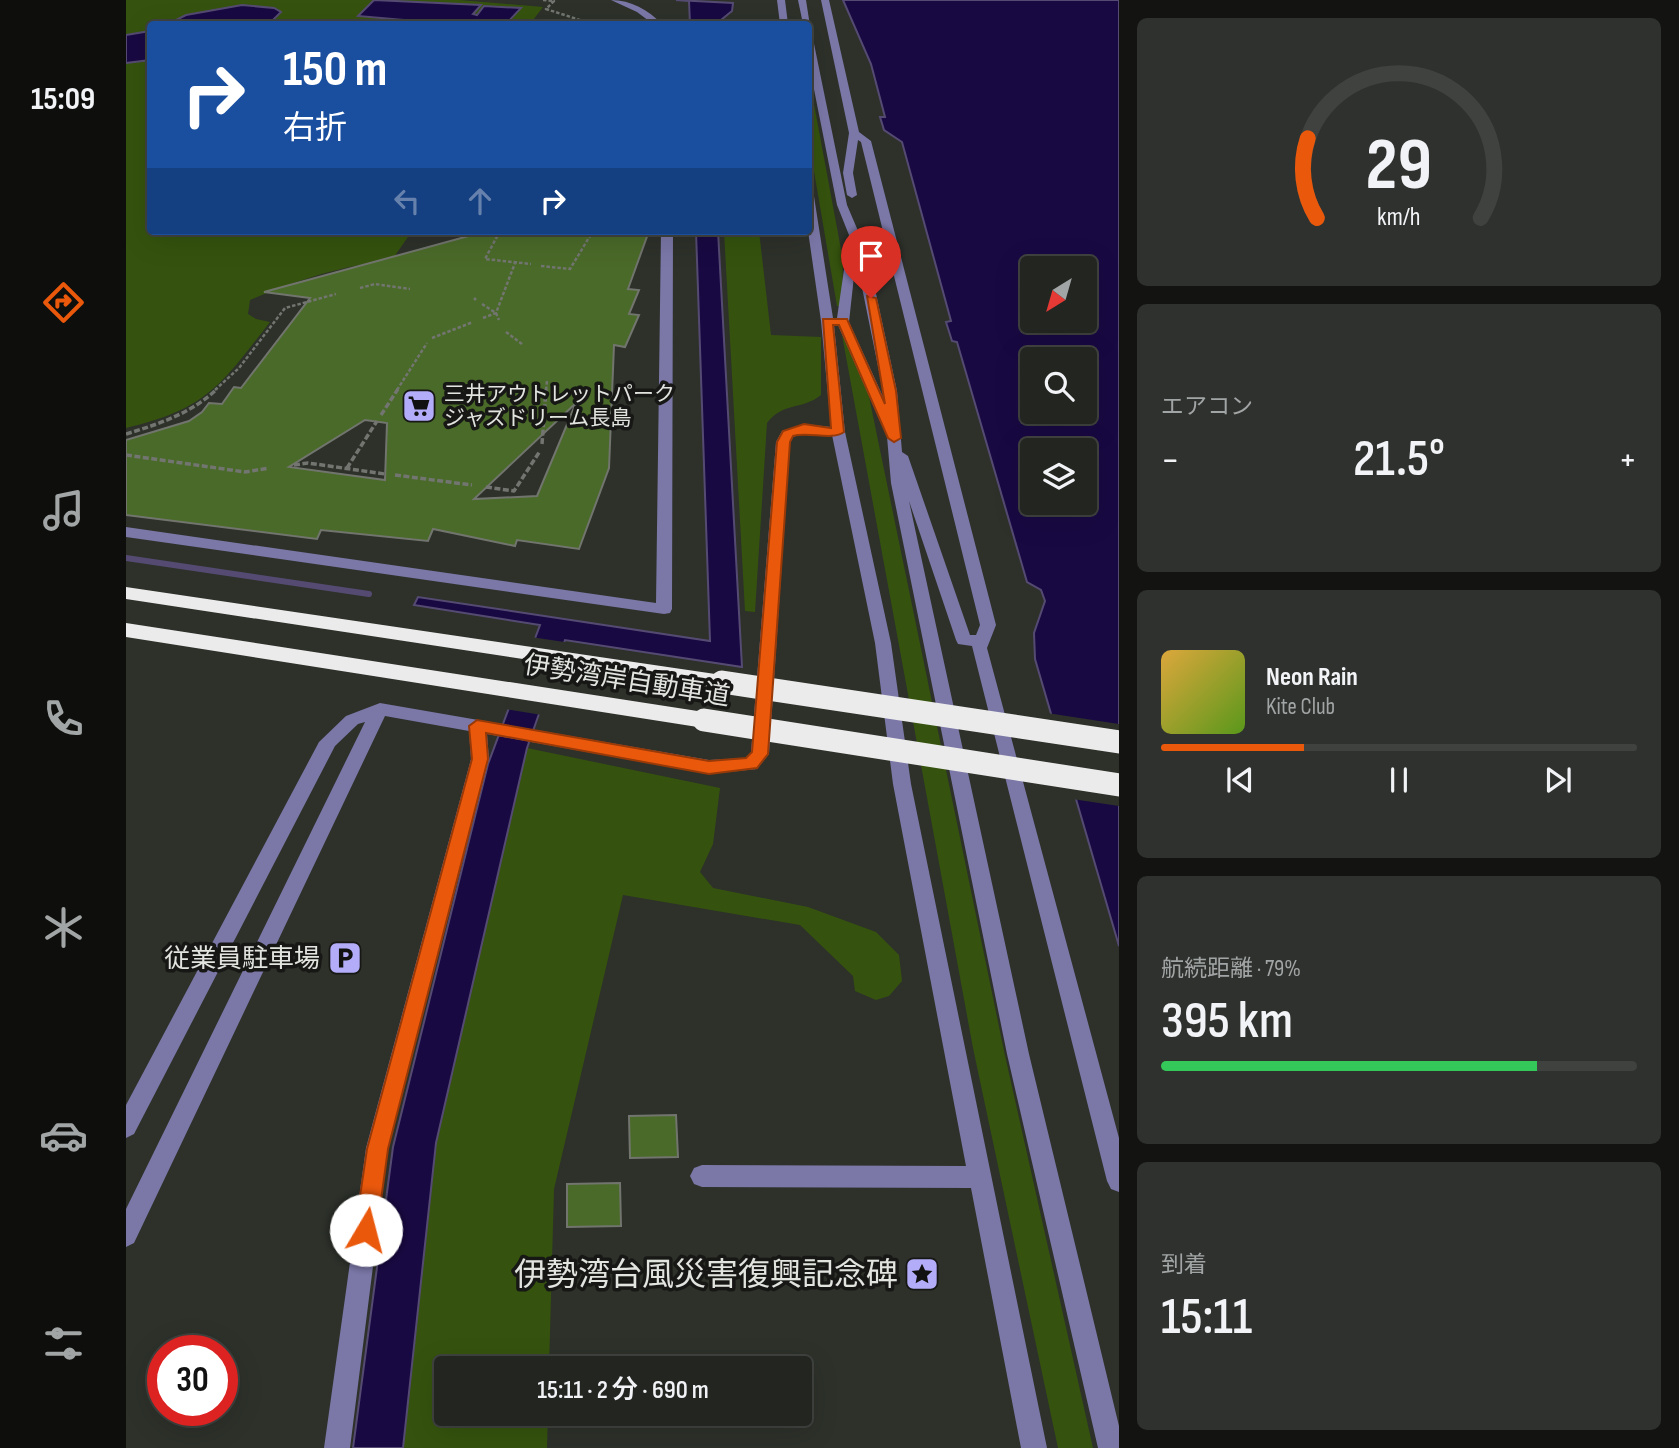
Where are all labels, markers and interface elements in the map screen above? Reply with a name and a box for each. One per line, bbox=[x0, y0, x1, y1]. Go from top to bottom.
text: 150 m bbox=[283, 41, 387, 100]
icon: right bbox=[168, 49, 259, 140]
text: 15:09 bbox=[31, 80, 95, 119]
text: 右折 bbox=[283, 109, 347, 148]
text: 29 bbox=[1366, 122, 1432, 210]
icon: left bbox=[388, 182, 426, 220]
icon: ahead bbox=[461, 182, 499, 220]
icon: right bbox=[534, 182, 572, 220]
text: km/h bbox=[1377, 202, 1421, 233]
pin bbox=[841, 226, 901, 298]
icon: arrive bbox=[852, 237, 890, 275]
north arrow bbox=[1020, 256, 1097, 332]
map controls bbox=[1020, 256, 1097, 515]
icon: directions bbox=[39, 278, 88, 327]
button: search bbox=[1020, 347, 1097, 424]
place label: 三井アウトレットパーク ジャズドリーム長島 bbox=[444, 382, 675, 431]
supermarket icon: 三井アウトレットパーク ジャズドリーム長島 bbox=[400, 387, 438, 425]
text: エアコン bbox=[1161, 393, 1253, 421]
text: 21.5° bbox=[1353, 428, 1445, 491]
button: layers bbox=[1020, 438, 1097, 515]
text: − bbox=[1161, 438, 1180, 483]
text: + bbox=[1618, 438, 1637, 483]
icon: music bbox=[39, 486, 88, 535]
street label: 伊勢湾岸自動車道 bbox=[522, 650, 732, 713]
text: Neon Rain bbox=[1266, 662, 1358, 693]
text: Kite Club bbox=[1266, 693, 1335, 721]
icon: phone bbox=[39, 694, 88, 743]
icon: previous bbox=[1221, 761, 1259, 799]
icon: pause bbox=[1380, 761, 1418, 799]
icon: next bbox=[1539, 761, 1577, 799]
icon: climate bbox=[39, 903, 88, 952]
parking icon: 従業員駐車場 bbox=[326, 939, 364, 977]
place label: 従業員駐車場 bbox=[164, 944, 320, 975]
text: 航続距離 · 79% bbox=[1161, 955, 1301, 983]
text: 395 km bbox=[1161, 990, 1293, 1053]
icon: car bbox=[39, 1111, 88, 1160]
position arrow bbox=[329, 1193, 403, 1267]
text: 到着 bbox=[1161, 1251, 1207, 1279]
place icon: 伊勢湾台風災害復興記念碑 bbox=[903, 1255, 941, 1293]
place label: 伊勢湾台風災害復興記念碑 bbox=[514, 1256, 898, 1295]
text: 15:11 bbox=[1161, 1286, 1252, 1349]
icon: filters bbox=[39, 1319, 88, 1368]
speed limit sign: 30 bbox=[147, 1335, 238, 1426]
text: 15:11 · 2 分 · 690 m bbox=[537, 1375, 709, 1406]

